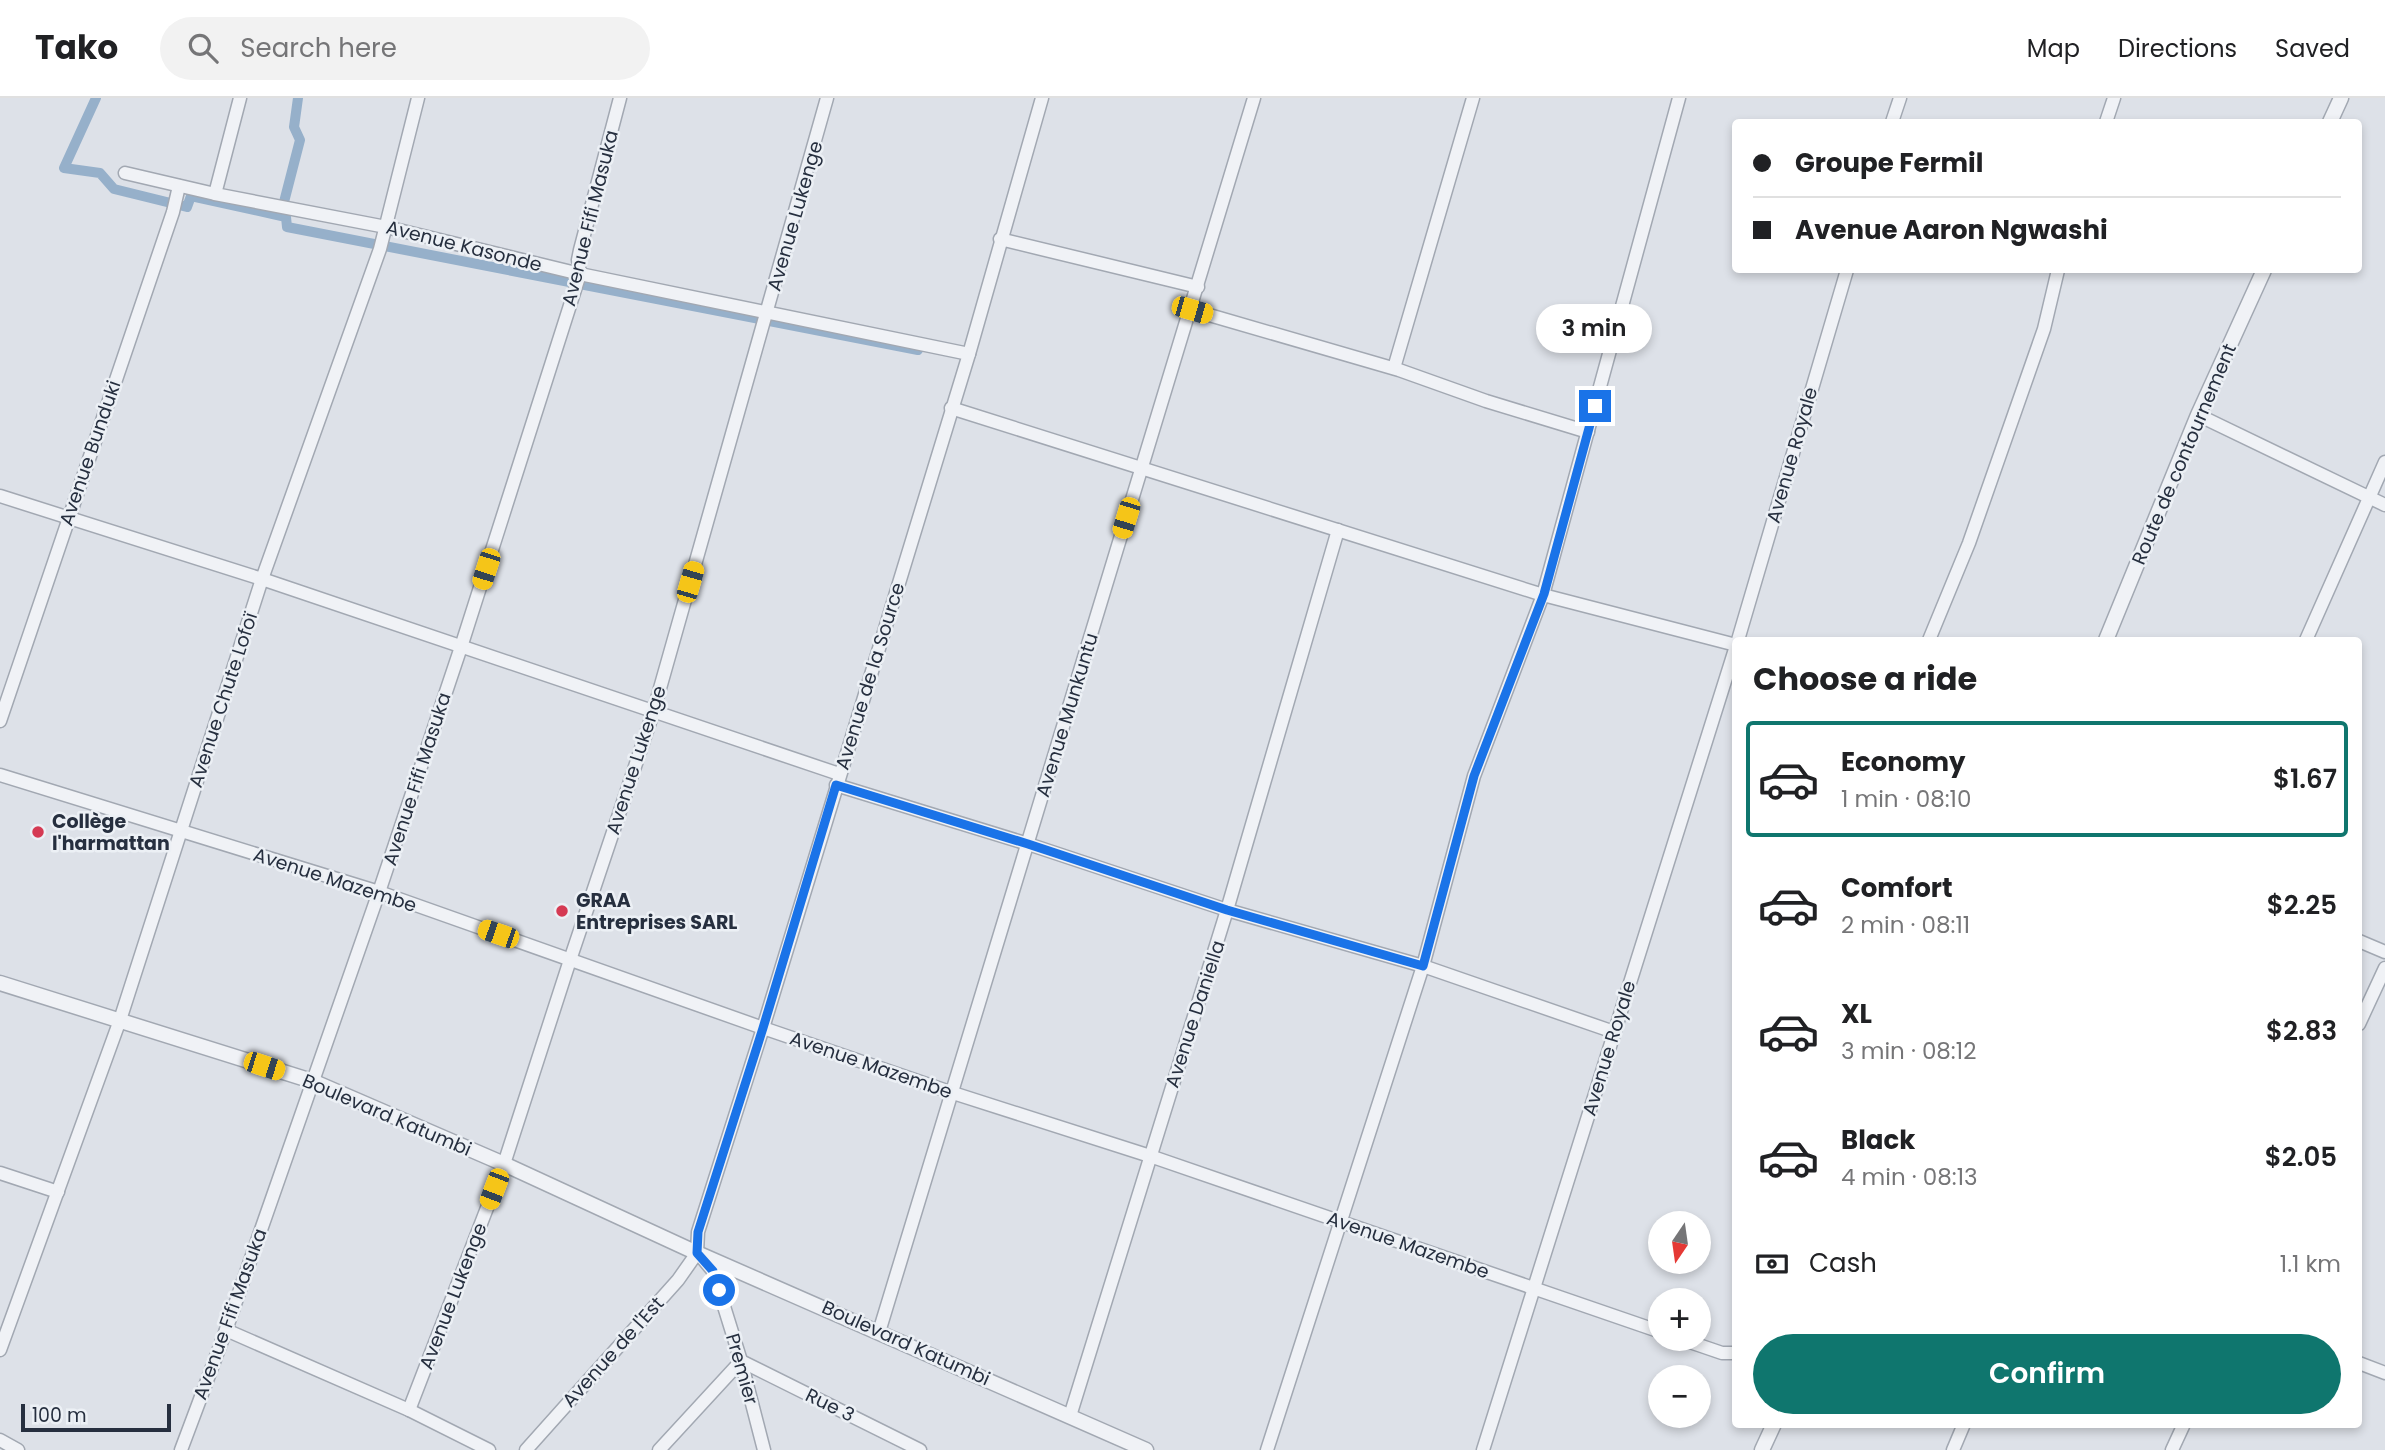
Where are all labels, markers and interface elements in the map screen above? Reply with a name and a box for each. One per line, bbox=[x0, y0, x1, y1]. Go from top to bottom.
search box bbox=[160, 17, 650, 80]
text: Tako bbox=[35, 24, 118, 71]
icon: search bbox=[184, 29, 222, 67]
text: Search here bbox=[240, 30, 397, 66]
text: Map bbox=[2027, 32, 2080, 65]
text: Directions bbox=[2118, 32, 2237, 65]
text: Saved bbox=[2275, 32, 2350, 65]
street label: Avenue Fifi Masuka bbox=[555, 127, 625, 309]
street label: Avenue Lukenge bbox=[761, 138, 829, 294]
text: Groupe Fermil bbox=[1795, 145, 1983, 181]
text: Avenue Aaron Ngwashi bbox=[1795, 212, 2108, 248]
street label: Avenue Kasonde bbox=[383, 214, 545, 278]
car bbox=[1169, 294, 1216, 326]
callout: 3 min bbox=[1537, 304, 1653, 354]
text: 3 min bbox=[1562, 312, 1626, 344]
street label: Route de contournement bbox=[2125, 339, 2243, 569]
street label: Avenue Bunduki bbox=[53, 377, 127, 529]
street label: Avenue Royale bbox=[1760, 384, 1824, 526]
route end bbox=[1579, 390, 1611, 422]
car bbox=[1110, 495, 1143, 541]
car bbox=[470, 546, 503, 592]
car bbox=[675, 559, 706, 605]
street label: Avenue de la Source bbox=[829, 579, 911, 773]
street label: Avenue Chute Lofoï bbox=[182, 609, 264, 791]
street label: Avenue Munkuntu bbox=[1029, 630, 1105, 800]
text: Choose a ride bbox=[1753, 656, 1977, 701]
street label: Avenue Lukenge bbox=[599, 682, 673, 838]
street label: Avenue Fifi Masuka bbox=[376, 689, 458, 869]
text: Economy bbox=[1841, 744, 1965, 780]
icon: car bbox=[1757, 748, 1820, 811]
text: $1.67 bbox=[2273, 761, 2337, 797]
text: 1 min · 08:10 bbox=[1841, 783, 1971, 815]
place label: Collège l'harmattan bbox=[52, 808, 170, 857]
marker: Collège l'harmattan bbox=[30, 824, 46, 840]
street label: Avenue Mazembe bbox=[250, 841, 420, 919]
text: Comfort bbox=[1841, 870, 1953, 906]
icon: car bbox=[1757, 874, 1820, 937]
place label: GRAA Entreprises SARL bbox=[576, 887, 737, 936]
text: $2.25 bbox=[2267, 887, 2337, 923]
marker: GRAA Entreprises SARL bbox=[554, 903, 570, 919]
text: 2 min · 08:11 bbox=[1841, 909, 1970, 941]
car bbox=[475, 917, 522, 951]
street label: Avenue Daniella bbox=[1158, 937, 1232, 1091]
street label: Avenue Royale bbox=[1576, 977, 1642, 1119]
text: XL bbox=[1841, 996, 1872, 1032]
icon: car bbox=[1757, 1000, 1820, 1063]
text: $2.83 bbox=[2266, 1013, 2337, 1049]
street label: Avenue Mazembe bbox=[786, 1025, 956, 1105]
text: 3 min · 08:12 bbox=[1841, 1035, 1976, 1067]
car bbox=[241, 1050, 288, 1082]
street label: Boulevard Katumbi bbox=[298, 1067, 476, 1163]
text: Black bbox=[1841, 1122, 1915, 1158]
icon: car bbox=[1757, 1126, 1820, 1189]
text: $2.05 bbox=[2265, 1139, 2337, 1175]
text: 4 min · 08:13 bbox=[1841, 1161, 1978, 1193]
car bbox=[477, 1166, 512, 1212]
street label: Avenue Mazembe bbox=[1323, 1205, 1493, 1285]
north arrow bbox=[1648, 1211, 1712, 1274]
map controls bbox=[1648, 1211, 1711, 1428]
street label: Avenue Lukenge bbox=[413, 1219, 493, 1373]
street label: Avenue Fifi Masuka bbox=[186, 1225, 274, 1403]
icon: cash bbox=[1753, 1245, 1791, 1283]
text: Cash bbox=[1809, 1245, 1877, 1281]
text: 1.1 km bbox=[2280, 1248, 2341, 1280]
route start bbox=[703, 1274, 735, 1306]
button: + bbox=[1648, 1288, 1711, 1351]
street label: Avenue de l'Est bbox=[556, 1291, 670, 1413]
street label: Boulevard Katumbi bbox=[818, 1294, 994, 1392]
street label: Premier bbox=[719, 1330, 765, 1408]
button: Confirm bbox=[1753, 1334, 2341, 1414]
button: − bbox=[1648, 1365, 1711, 1428]
street label: Rue 3 bbox=[801, 1382, 859, 1428]
scale bar bbox=[21, 1401, 172, 1433]
text: 100 m bbox=[32, 1402, 87, 1429]

